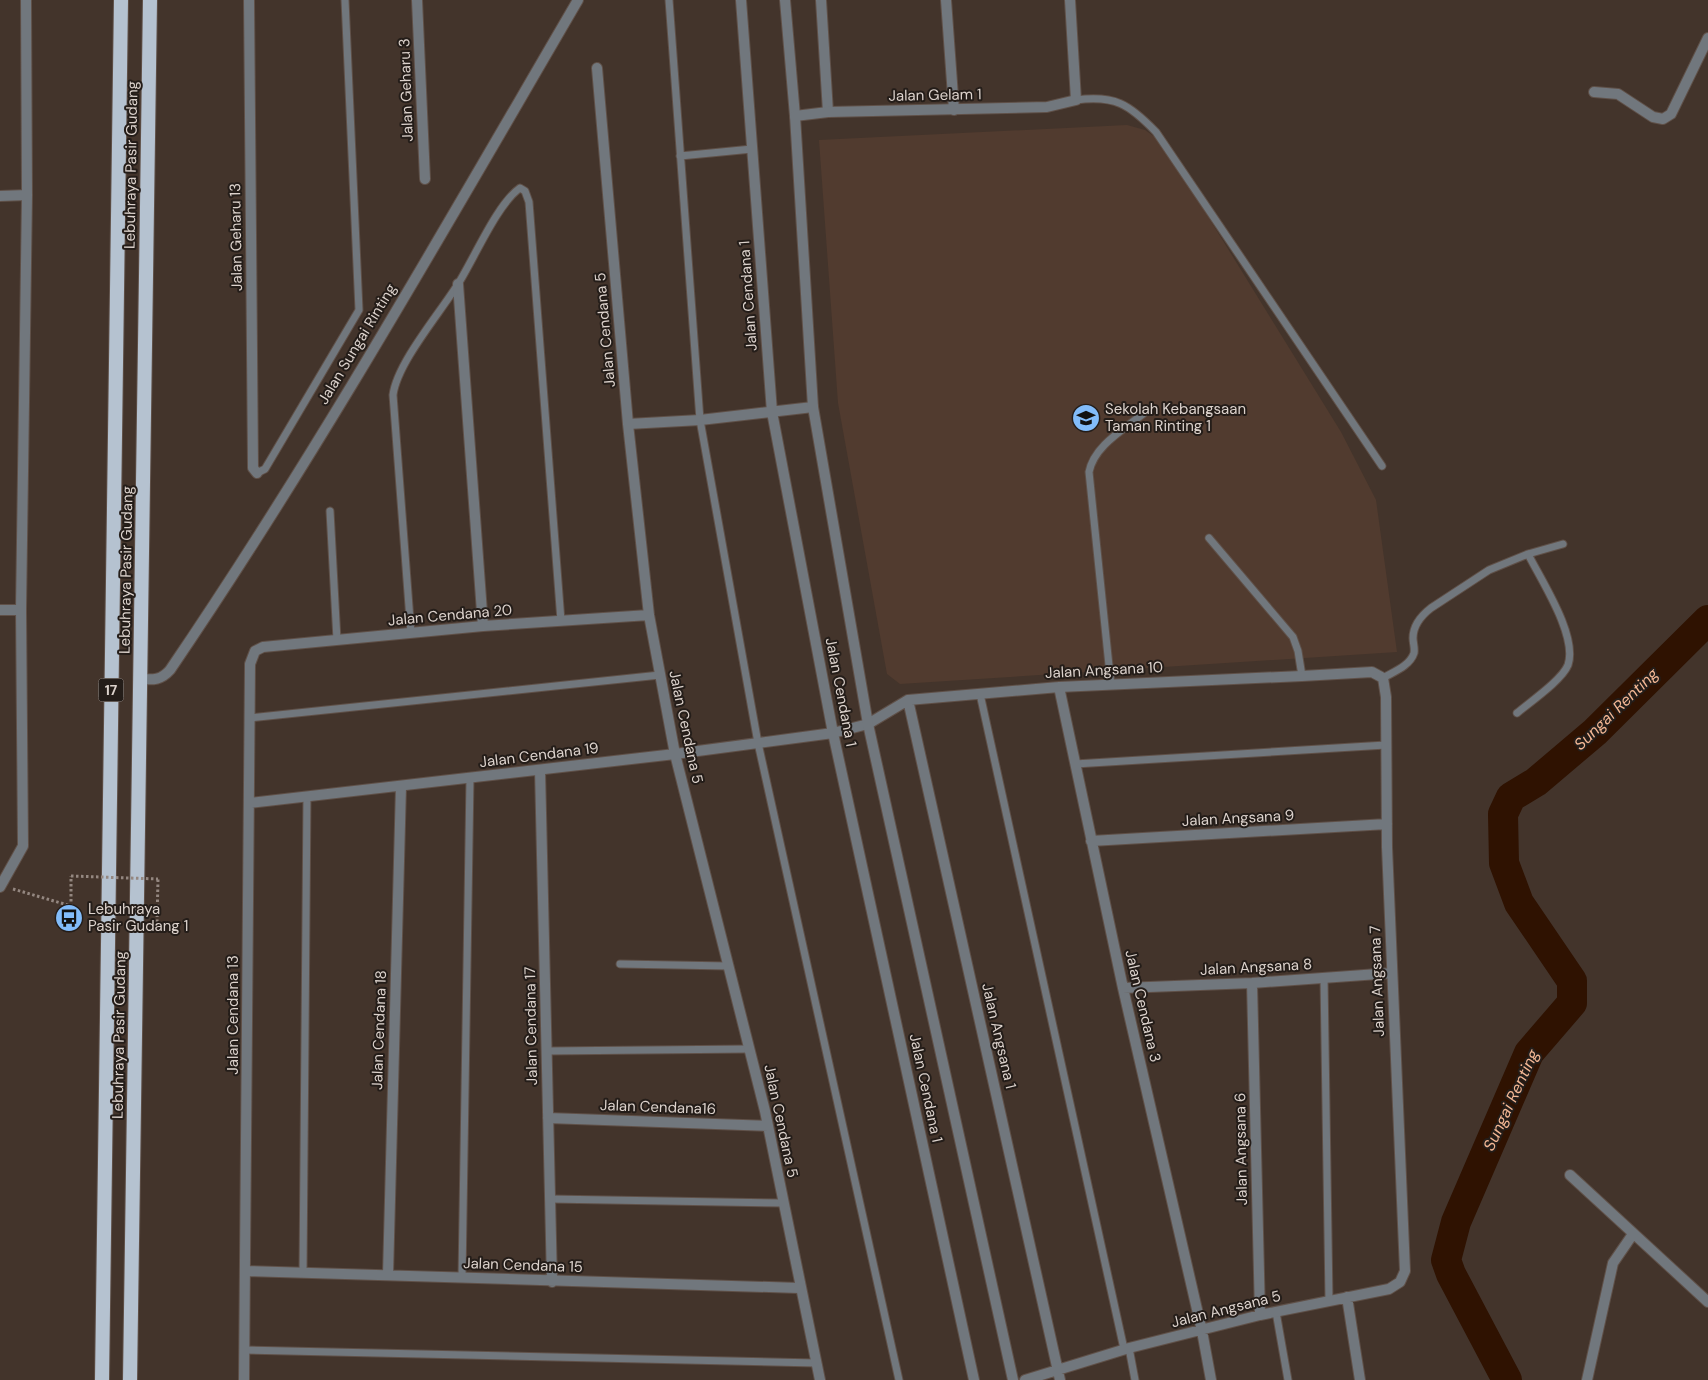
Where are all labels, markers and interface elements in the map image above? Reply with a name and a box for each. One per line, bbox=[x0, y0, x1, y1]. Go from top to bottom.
street label: Jalan Geharu 3 bbox=[394, 38, 418, 142]
street label: Lebuhraya Pasir Gudang bbox=[120, 81, 142, 249]
street label: Jalan Gelam 1 bbox=[888, 84, 982, 106]
street label: Jalan Geharu 13 bbox=[225, 183, 247, 291]
street label: Jalan Cendana 1 bbox=[734, 240, 762, 352]
street label: Jalan Cendana 5 bbox=[590, 272, 620, 388]
street label: Jalan Sungai Rinting bbox=[313, 280, 401, 408]
place label: Sekolah Kebangsaan Taman Rinting 1 bbox=[1105, 399, 1246, 436]
school or university icon: Sekolah Kebangsaan Taman Rinting 1 bbox=[1071, 403, 1101, 433]
street label: Lebuhraya Pasir Gudang bbox=[115, 486, 137, 654]
street label: Jalan Cendana 20 bbox=[387, 600, 513, 630]
street label: Jalan Cendana 1 bbox=[821, 636, 861, 748]
street label: Jalan Angsana 10 bbox=[1044, 657, 1164, 683]
water label: Sungai Renting bbox=[1569, 663, 1663, 755]
street label: Jalan Cendana 5 bbox=[664, 669, 708, 785]
road number: 17 bbox=[98, 678, 124, 702]
street label: Jalan Cendana 19 bbox=[478, 738, 600, 772]
street label: Jalan Angsana 9 bbox=[1181, 805, 1295, 831]
place label: Lebuhraya Pasir Gudang 1 bbox=[88, 899, 188, 936]
bus stop icon: Lebuhraya Pasir Gudang 1 bbox=[54, 903, 84, 933]
street label: Jalan Angsana 7 bbox=[1365, 925, 1389, 1037]
street label: Jalan Cendana 3 bbox=[1120, 948, 1166, 1064]
street label: Lebuhraya Pasir Gudang bbox=[108, 951, 130, 1119]
street label: Jalan Angsana 8 bbox=[1199, 954, 1313, 980]
street label: Jalan Cendana 13 bbox=[223, 955, 243, 1075]
street label: Jalan Cendana 17 bbox=[520, 966, 542, 1086]
street label: Jalan Cendana 18 bbox=[367, 970, 391, 1090]
street label: Jalan Angsana 1 bbox=[977, 981, 1021, 1091]
street label: Jalan Cendana 1 bbox=[905, 1032, 947, 1144]
water label: Sungai Renting bbox=[1478, 1045, 1544, 1154]
street label: Jalan Cendana 5 bbox=[759, 1063, 803, 1179]
street label: Jalan Angsana 6 bbox=[1230, 1093, 1252, 1205]
street label: Jalan Cendana16 bbox=[600, 1095, 716, 1119]
street label: Jalan Cendana 15 bbox=[463, 1253, 583, 1277]
street label: Jalan Angsana 5 bbox=[1169, 1286, 1283, 1332]

